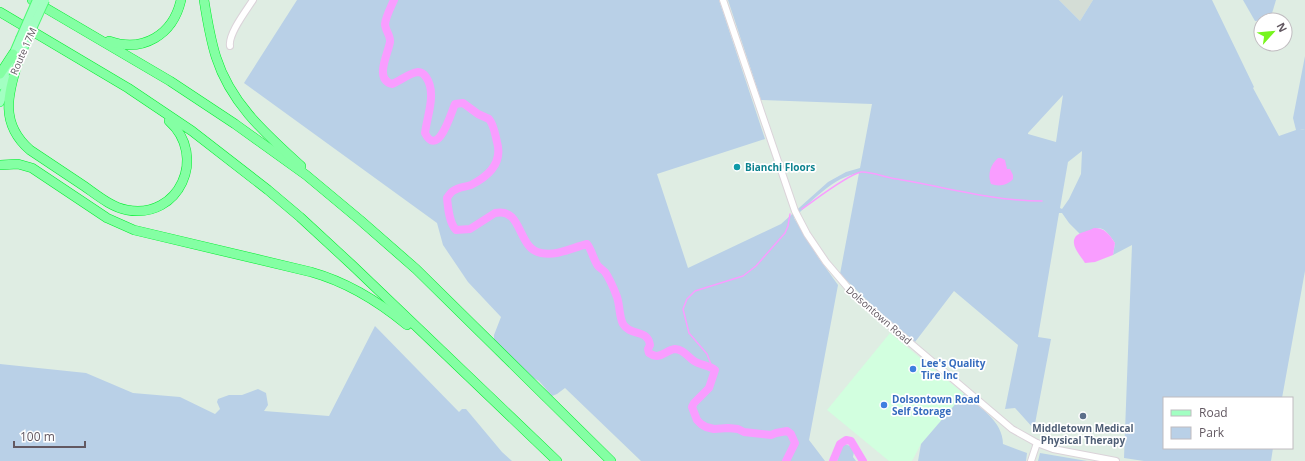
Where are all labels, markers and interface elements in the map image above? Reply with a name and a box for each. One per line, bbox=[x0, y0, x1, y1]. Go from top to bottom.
north arrow bbox=[1253, 12, 1293, 52]
text: N bbox=[1274, 20, 1291, 35]
street label: Route 17M bbox=[6, 25, 40, 77]
place label: Bianchi Floors bbox=[745, 160, 815, 174]
marker: Bianchi Floors bbox=[732, 162, 742, 172]
street label: Dolsontown Road bbox=[843, 283, 915, 347]
place label: Lee's Quality Tire Inc bbox=[921, 356, 986, 382]
marker: Lee's Quality Tire Inc bbox=[908, 364, 918, 374]
place label: Dolsontown Road Self Storage bbox=[892, 392, 980, 418]
legend bbox=[1163, 397, 1293, 449]
marker: Dolsontown Road Self Storage bbox=[879, 400, 889, 410]
text: Road bbox=[1199, 404, 1228, 421]
marker: Middletown Medical Physical Therapy bbox=[1078, 411, 1088, 421]
place label: Middletown Medical Physical Therapy bbox=[1032, 421, 1134, 447]
scale bar bbox=[14, 423, 85, 449]
text: Park bbox=[1199, 424, 1225, 441]
text: 100 m bbox=[20, 428, 55, 445]

